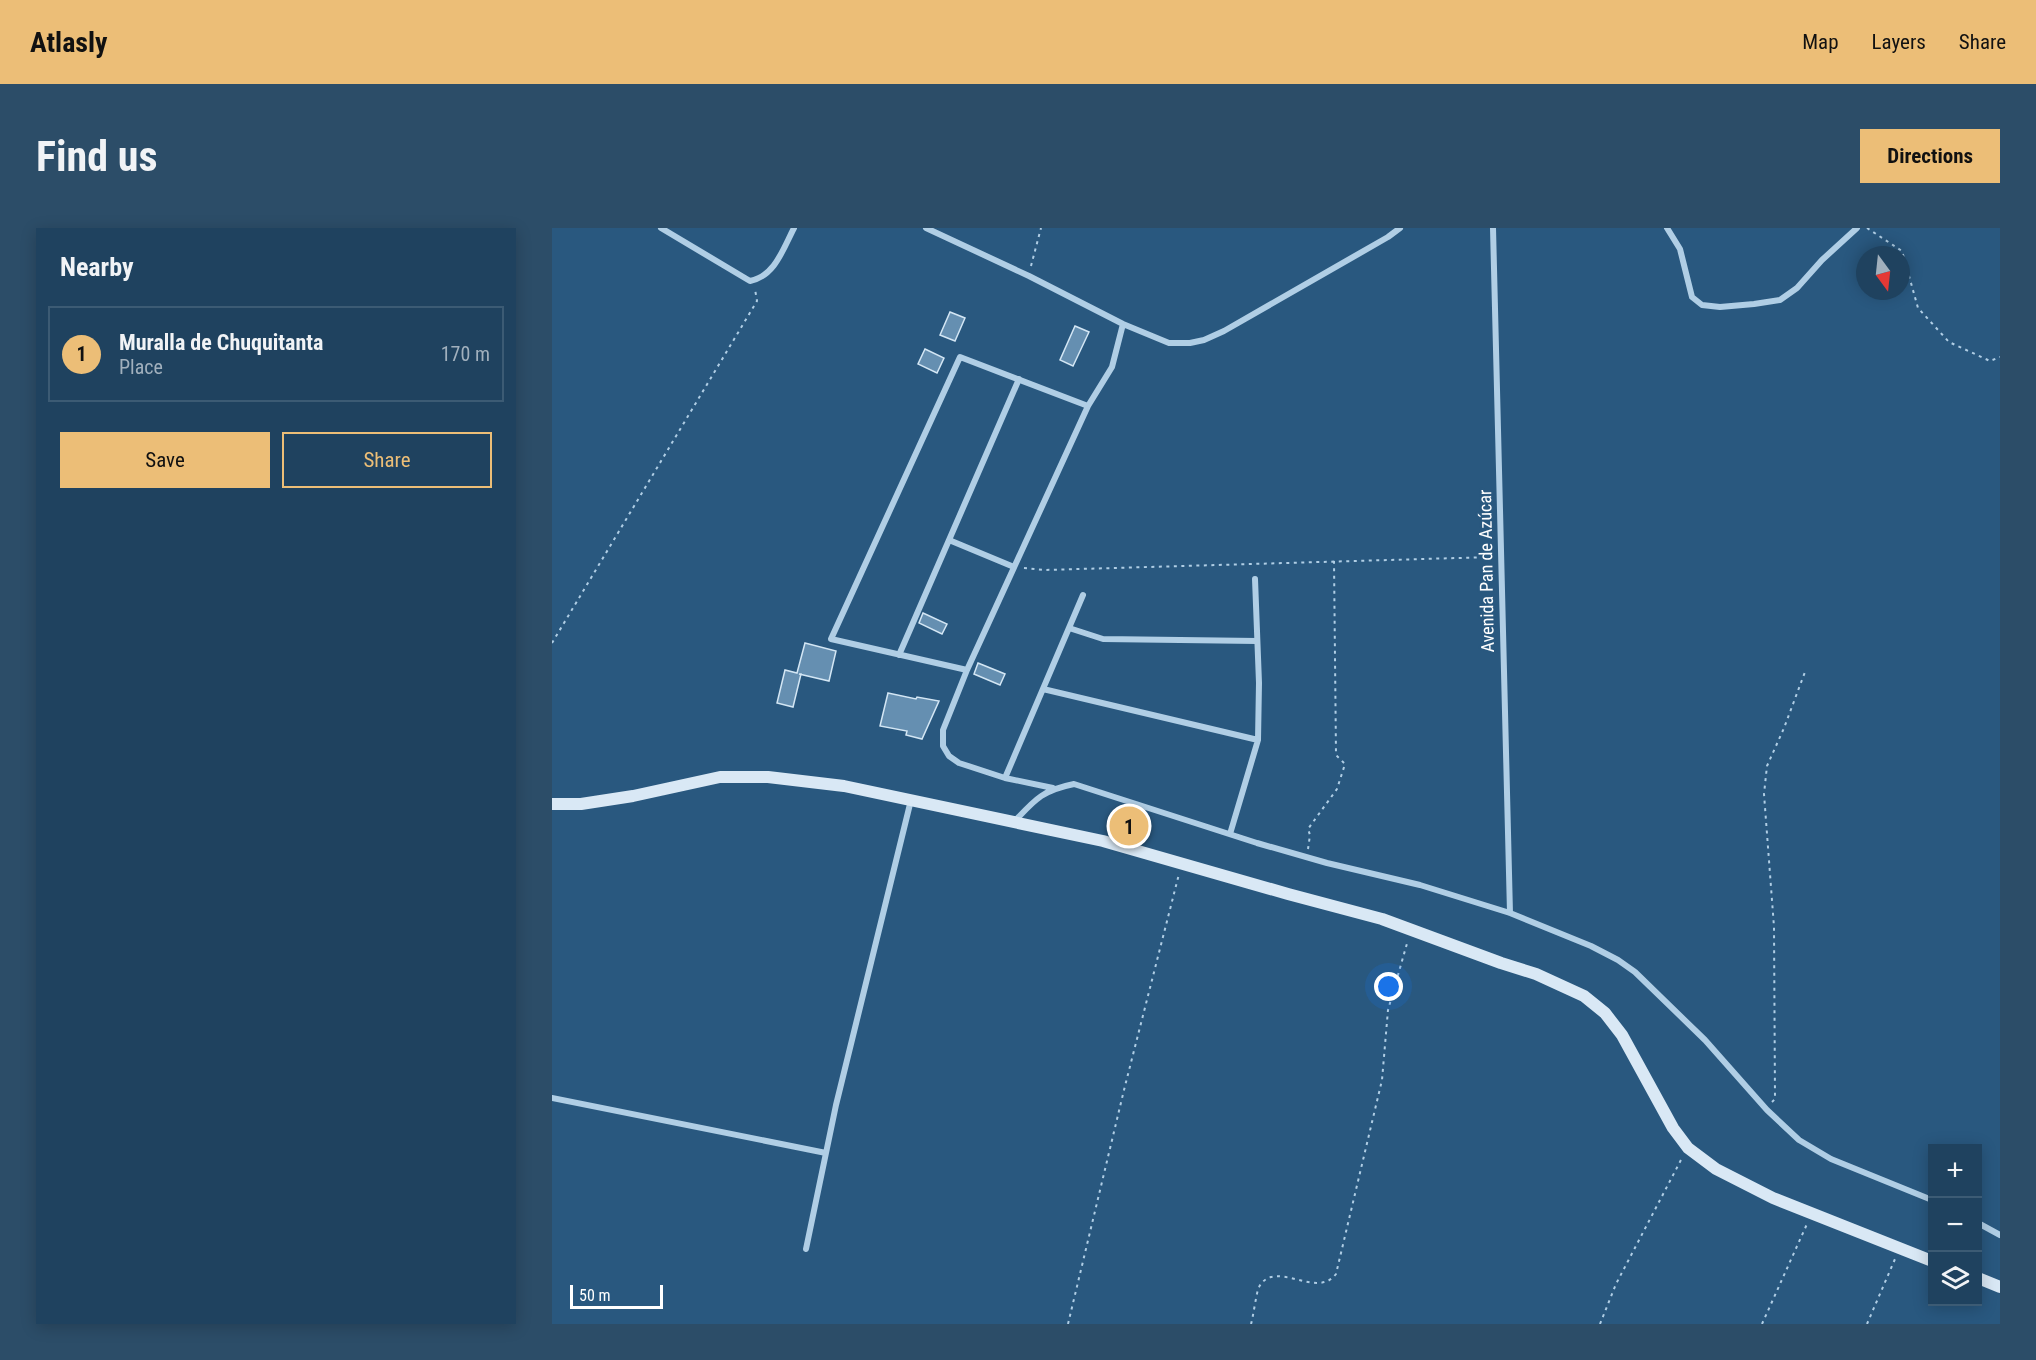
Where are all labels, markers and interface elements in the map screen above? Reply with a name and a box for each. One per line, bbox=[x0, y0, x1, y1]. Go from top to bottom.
text: Atlasly bbox=[30, 26, 108, 59]
text: Map bbox=[1802, 30, 1839, 54]
text: Layers bbox=[1872, 30, 1926, 54]
text: Share bbox=[1959, 30, 2006, 54]
button: Directions bbox=[1860, 129, 2000, 183]
text: Find us bbox=[36, 132, 157, 181]
north arrow bbox=[1856, 246, 1910, 300]
text: Nearby bbox=[60, 252, 134, 282]
text: Muralla de Chuquitanta bbox=[119, 330, 323, 355]
text: 1 bbox=[76, 342, 87, 366]
text: 170 m bbox=[441, 342, 490, 366]
text: Place bbox=[119, 355, 163, 379]
button: Save bbox=[60, 432, 270, 488]
button: Share bbox=[282, 432, 492, 488]
street label: Avenida Pan de Azúcar bbox=[1474, 489, 1498, 653]
pin: 1 bbox=[1110, 804, 1148, 848]
your location bbox=[1374, 972, 1403, 1001]
map controls bbox=[1928, 1144, 1982, 1306]
button: + bbox=[1928, 1144, 1982, 1198]
button: − bbox=[1928, 1198, 1982, 1252]
button: layers bbox=[1928, 1252, 1982, 1306]
scale bar bbox=[570, 1282, 663, 1310]
text: 50 m bbox=[579, 1286, 611, 1305]

